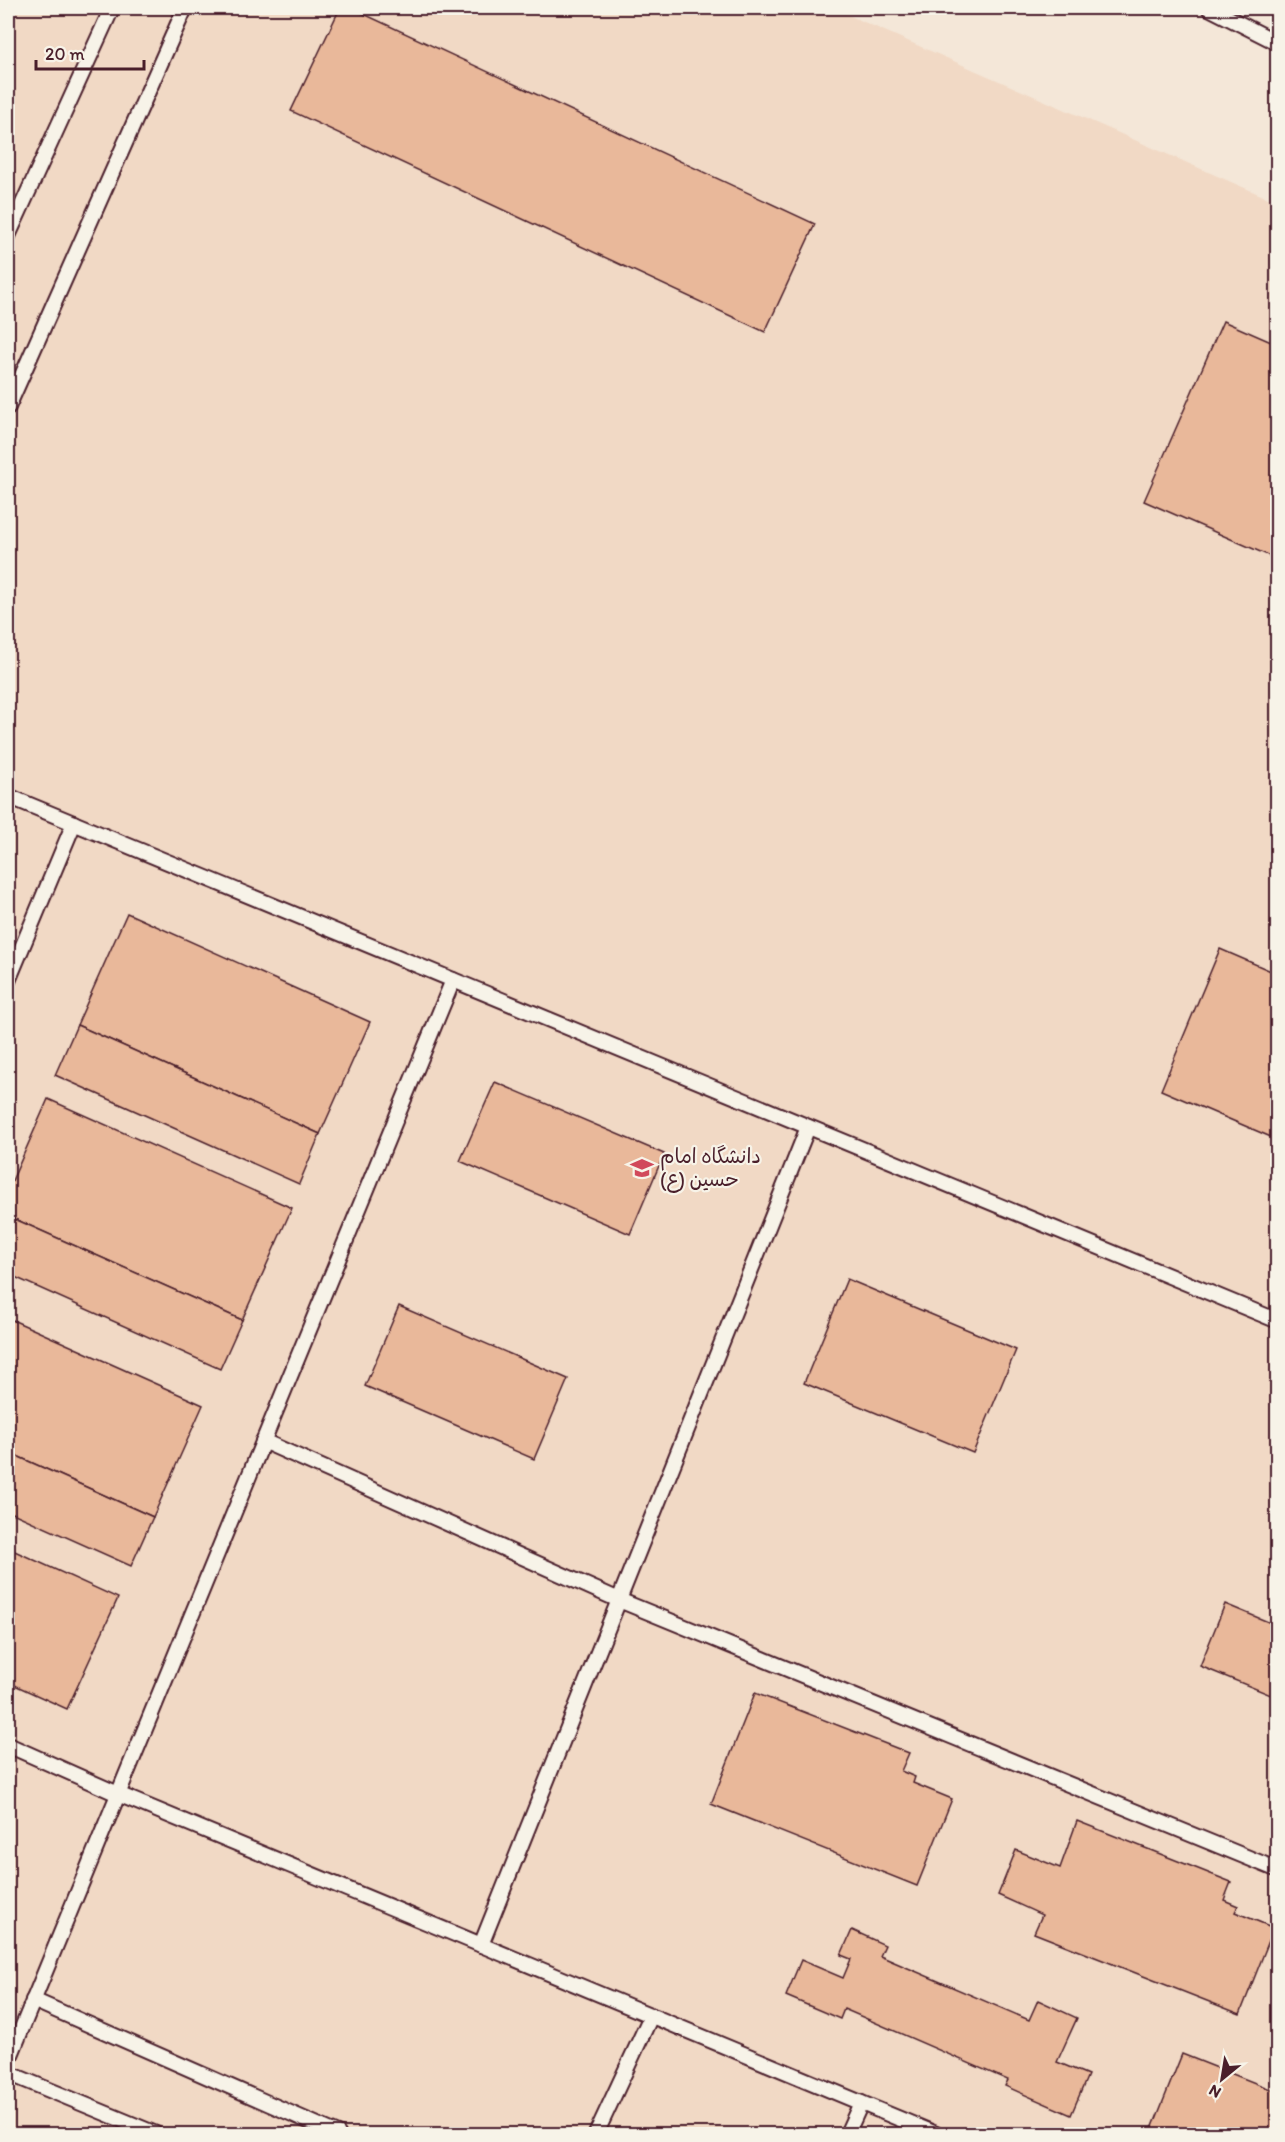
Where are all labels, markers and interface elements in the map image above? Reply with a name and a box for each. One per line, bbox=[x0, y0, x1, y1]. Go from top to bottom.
scale bar bbox=[36, 33, 144, 71]
text: 20 m bbox=[45, 43, 85, 65]
place label: دانشگاه امام حسین (ع) bbox=[660, 1144, 761, 1193]
school or university icon: دانشگاه امام حسین (ع) bbox=[629, 1155, 655, 1181]
north arrow bbox=[1192, 2049, 1252, 2109]
text: N bbox=[1205, 2081, 1224, 2102]

